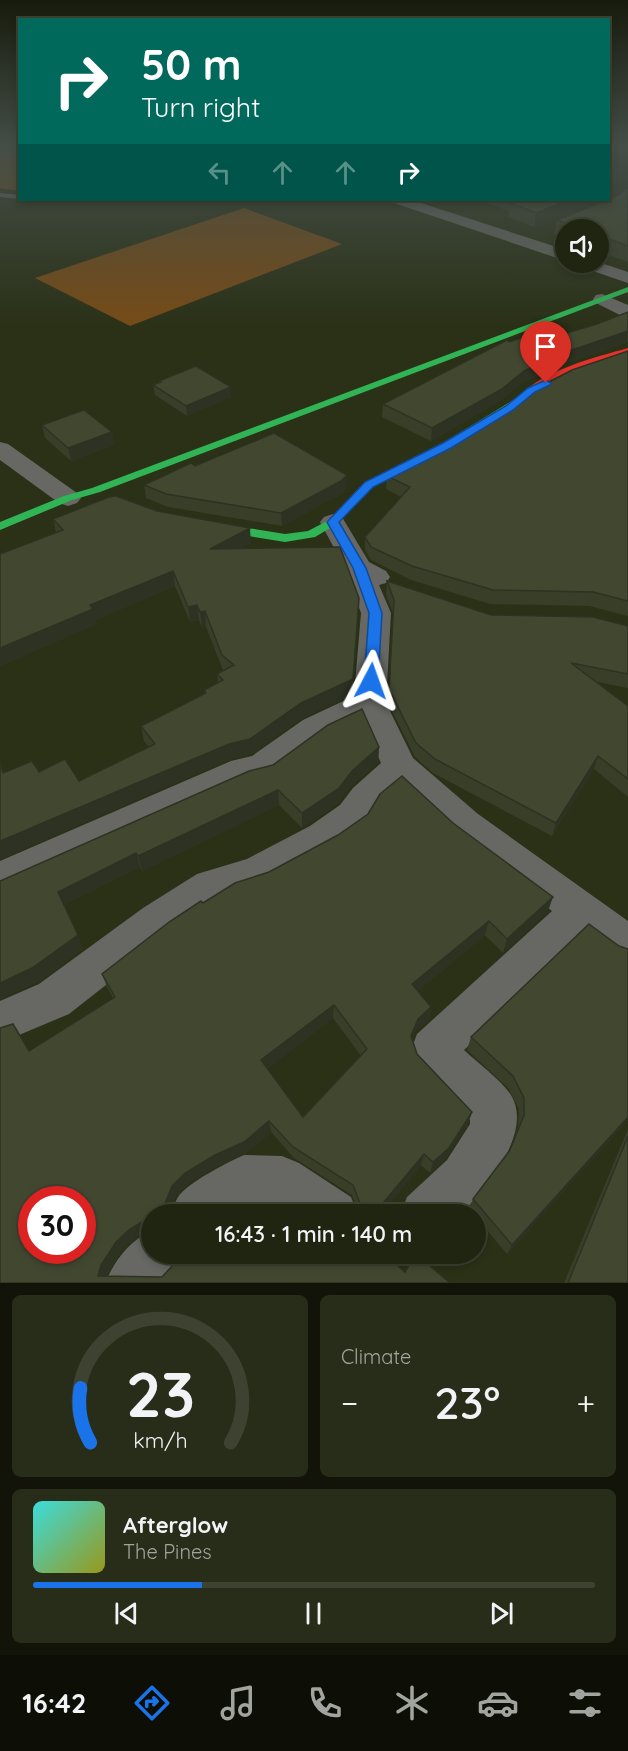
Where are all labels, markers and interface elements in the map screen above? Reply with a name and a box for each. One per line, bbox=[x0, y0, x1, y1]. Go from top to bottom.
text: 50 m bbox=[141, 38, 241, 91]
icon: right bbox=[42, 42, 120, 120]
text: Turn right bbox=[141, 90, 260, 124]
icon: left bbox=[203, 156, 236, 189]
icon: ahead bbox=[266, 156, 299, 189]
icon: ahead bbox=[329, 156, 362, 189]
icon: right bbox=[392, 156, 425, 189]
map controls bbox=[555, 219, 609, 273]
button: sound bbox=[555, 219, 609, 273]
pin bbox=[520, 321, 571, 383]
icon: arrive bbox=[529, 330, 562, 363]
position arrow bbox=[339, 649, 403, 713]
speed limit sign: 30 bbox=[18, 1186, 96, 1264]
text: 16:43 · 1 min · 140 m bbox=[215, 1220, 412, 1248]
text: Climate bbox=[341, 1344, 411, 1369]
text: 23 bbox=[125, 1355, 195, 1433]
text: 23° bbox=[434, 1374, 500, 1430]
text: − bbox=[341, 1382, 358, 1423]
text: + bbox=[576, 1382, 595, 1423]
text: km/h bbox=[133, 1427, 187, 1453]
text: Afterglow bbox=[123, 1511, 228, 1539]
text: The Pines bbox=[123, 1539, 212, 1564]
icon: previous bbox=[110, 1597, 143, 1630]
icon: pause bbox=[297, 1597, 330, 1630]
icon: next bbox=[485, 1597, 518, 1630]
icon: directions bbox=[131, 1682, 173, 1724]
icon: music bbox=[217, 1682, 259, 1724]
icon: phone bbox=[304, 1682, 346, 1724]
icon: climate bbox=[391, 1682, 433, 1724]
icon: car bbox=[477, 1682, 519, 1724]
icon: filters bbox=[564, 1682, 606, 1724]
text: 16:42 bbox=[22, 1686, 86, 1720]

